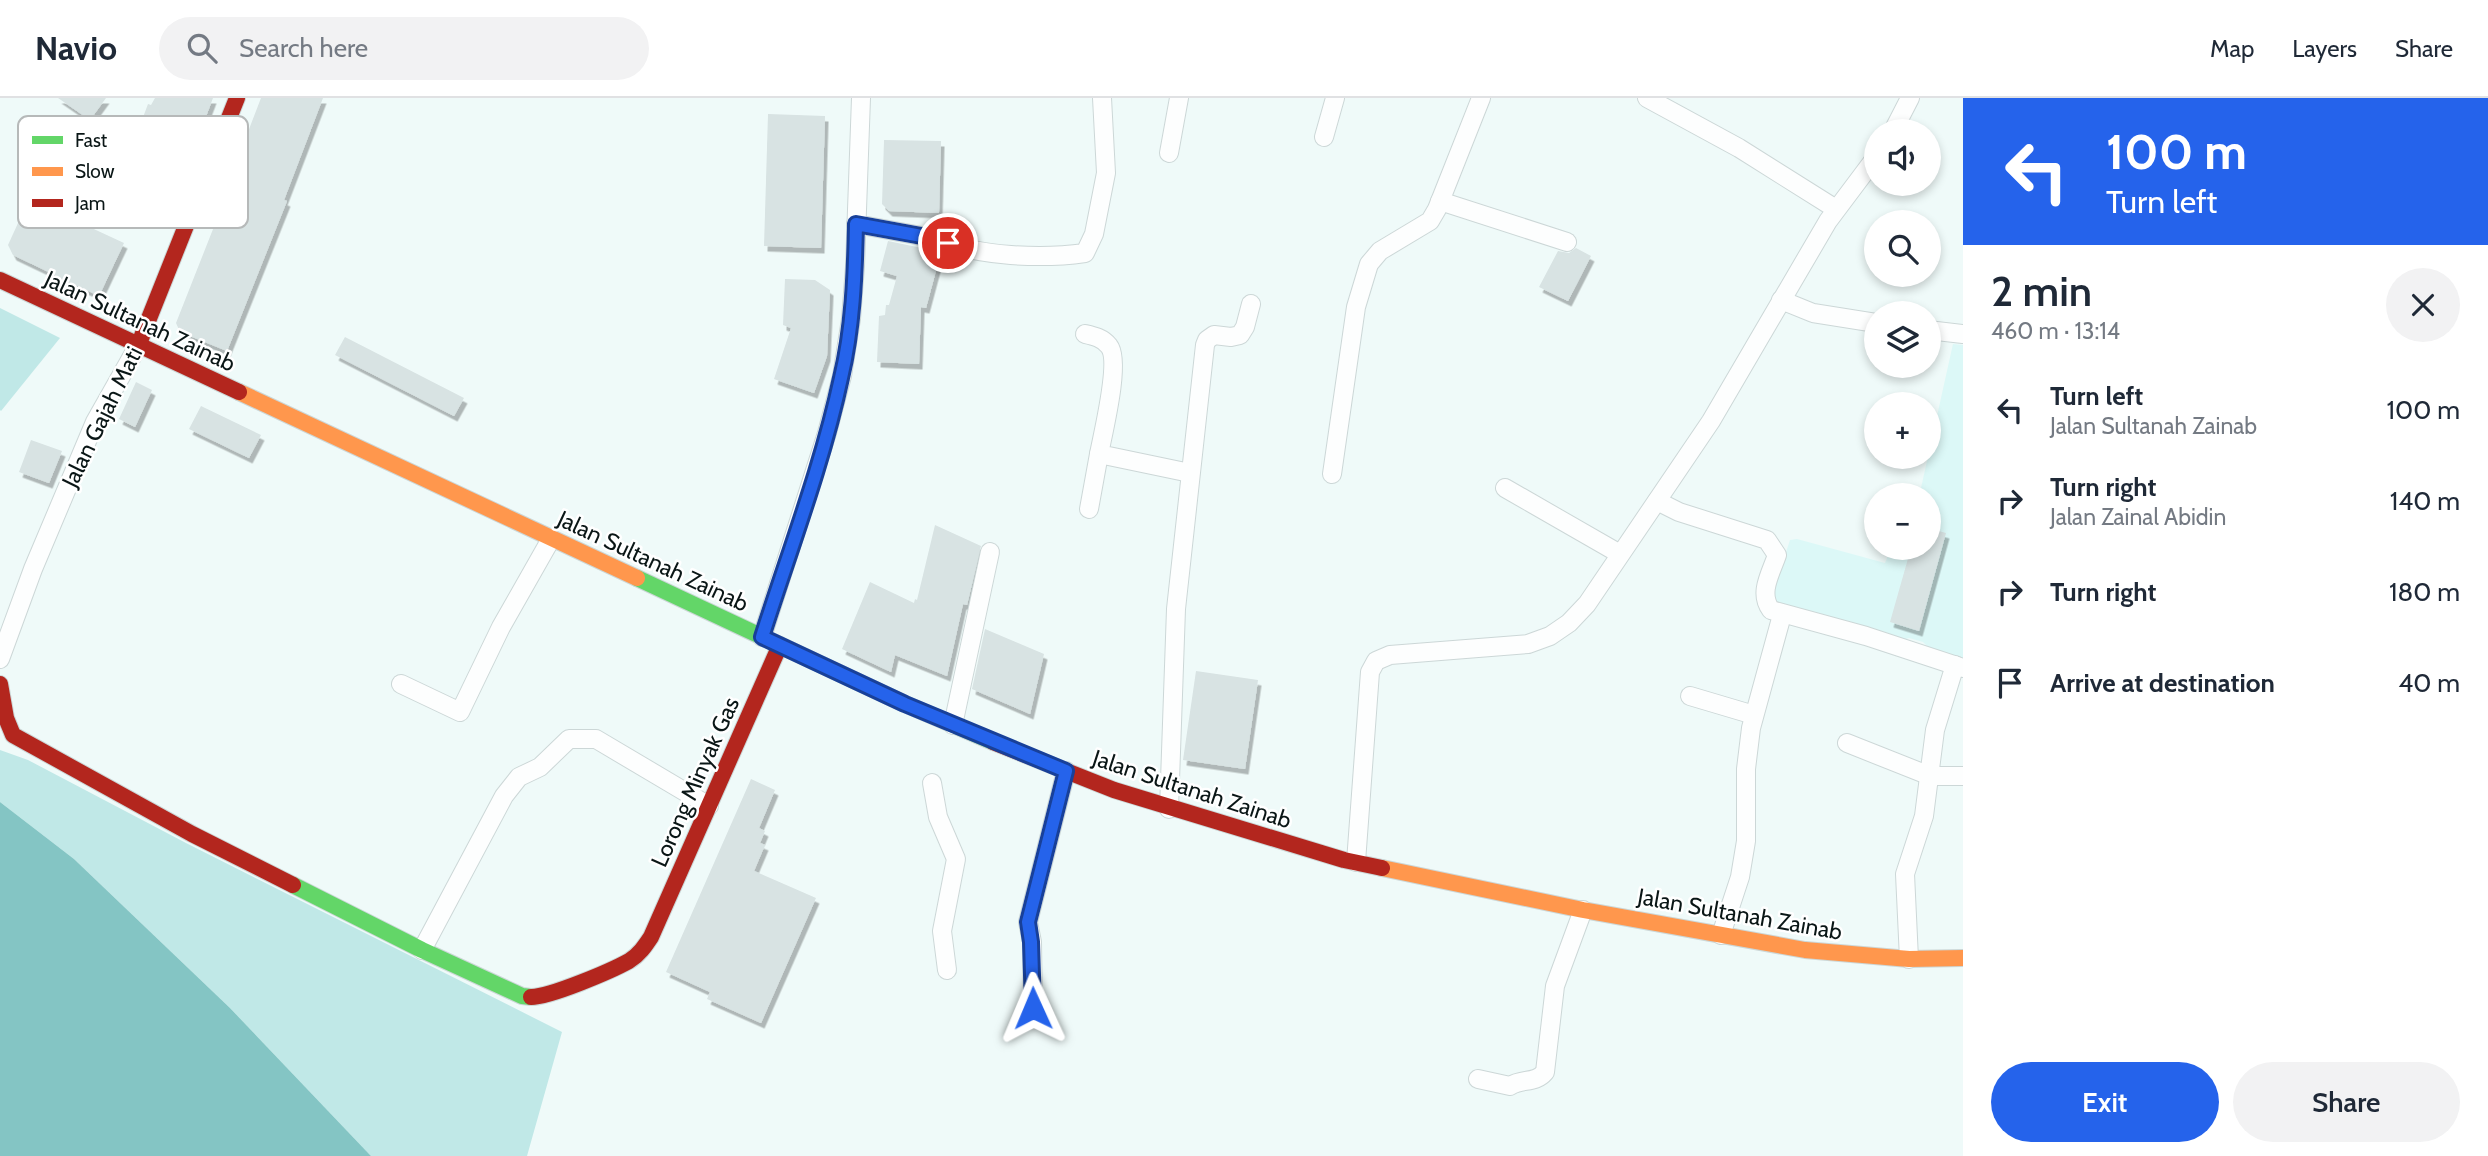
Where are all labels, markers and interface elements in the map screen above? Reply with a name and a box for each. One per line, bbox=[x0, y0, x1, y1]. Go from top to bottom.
search box bbox=[159, 17, 649, 80]
text: Navio bbox=[35, 28, 117, 68]
icon: search bbox=[183, 29, 221, 67]
text: Search here bbox=[239, 32, 368, 64]
text: Map bbox=[2210, 34, 2254, 63]
text: Layers bbox=[2292, 34, 2357, 63]
text: Share bbox=[2395, 34, 2453, 63]
legend bbox=[18, 116, 248, 228]
map controls bbox=[1864, 119, 1941, 560]
button: sound bbox=[1864, 119, 1941, 196]
text: 100 m bbox=[2106, 122, 2247, 181]
icon: left bbox=[1991, 126, 2082, 217]
text: Fast bbox=[75, 129, 108, 152]
text: Slow bbox=[75, 160, 115, 183]
text: Turn left bbox=[2106, 182, 2217, 221]
text: Jam bbox=[74, 192, 105, 215]
button: search bbox=[1864, 210, 1941, 287]
pin bbox=[918, 213, 978, 273]
icon: arrive bbox=[929, 224, 967, 262]
street label: Jalan Sultanah Zainab bbox=[39, 264, 240, 378]
text: 2 min bbox=[1991, 265, 2092, 317]
button: close bbox=[2386, 268, 2460, 342]
button: layers bbox=[1864, 301, 1941, 378]
text: 460 m · 13:14 bbox=[1991, 317, 2120, 345]
street label: Jalan Gajah Mati bbox=[55, 342, 148, 493]
text: Turn left bbox=[2050, 380, 2143, 412]
icon: left bbox=[1991, 391, 2029, 429]
button: + bbox=[1864, 392, 1941, 469]
text: 100 m bbox=[2387, 394, 2460, 426]
text: Jalan Sultanah Zainab bbox=[2050, 412, 2257, 440]
text: Turn right bbox=[2050, 471, 2156, 503]
icon: right bbox=[1991, 482, 2029, 520]
button: − bbox=[1864, 483, 1941, 560]
text: 140 m bbox=[2390, 485, 2460, 517]
text: Jalan Zainal Abidin bbox=[2050, 503, 2226, 531]
street label: Jalan Sultanah Zainab bbox=[552, 504, 753, 618]
icon: right bbox=[1991, 573, 2029, 611]
text: Turn right bbox=[2050, 576, 2156, 608]
text: 180 m bbox=[2389, 576, 2460, 608]
icon: arrive bbox=[1991, 664, 2029, 702]
text: Arrive at destination bbox=[2050, 667, 2275, 699]
text: 40 m bbox=[2398, 667, 2460, 699]
street label: Lorong Minyak Gas bbox=[645, 693, 745, 871]
street label: Jalan Sultanah Zainab bbox=[1088, 743, 1295, 834]
street label: Jalan Sultanah Zainab bbox=[1635, 882, 1845, 946]
position arrow bbox=[996, 971, 1070, 1045]
button: Exit bbox=[1991, 1062, 2219, 1142]
button: Share bbox=[2233, 1062, 2460, 1142]

